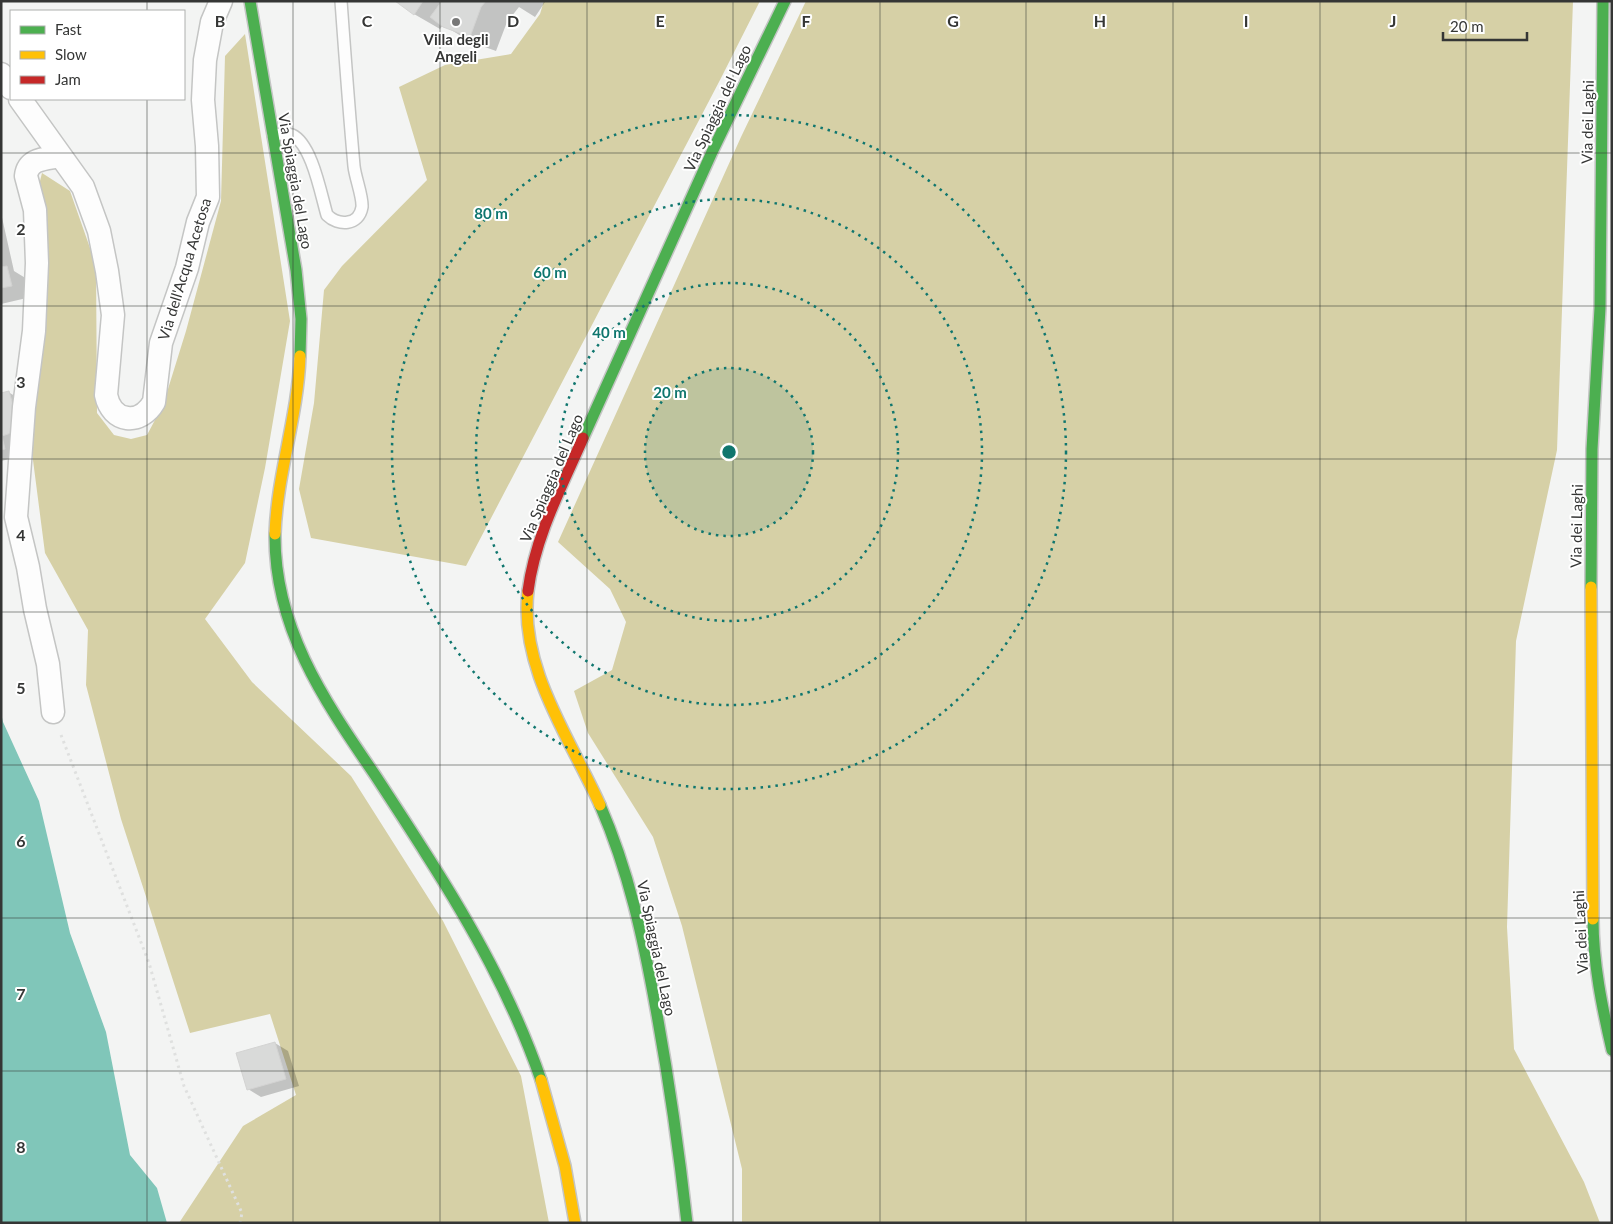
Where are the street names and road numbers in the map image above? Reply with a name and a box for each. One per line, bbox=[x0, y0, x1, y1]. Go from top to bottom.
street label: Via Spiaggia del Lago bbox=[680, 42, 754, 174]
street label: Via dei Laghi bbox=[1577, 80, 1597, 164]
street label: Via Spiaggia del Lago bbox=[275, 111, 317, 251]
street label: Via dell'Acqua Acetosa bbox=[154, 196, 214, 342]
street label: Via Spiaggia del Lago bbox=[516, 411, 586, 545]
street label: Via dei Laghi bbox=[1566, 484, 1586, 568]
street label: Via Spiaggia del Lago bbox=[634, 879, 680, 1017]
street label: Via dei Laghi bbox=[1569, 890, 1591, 974]

